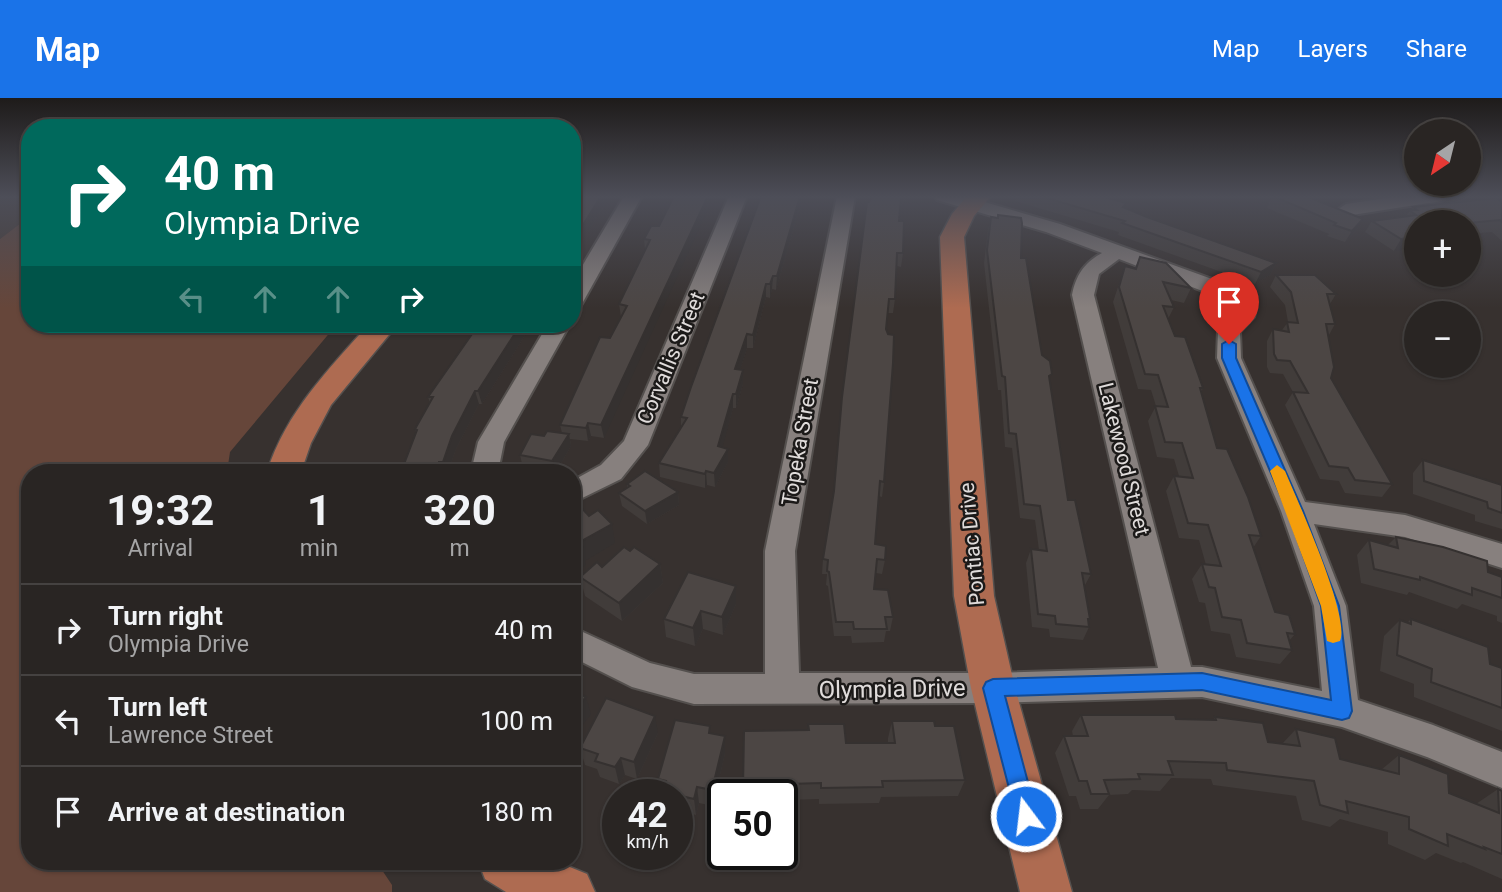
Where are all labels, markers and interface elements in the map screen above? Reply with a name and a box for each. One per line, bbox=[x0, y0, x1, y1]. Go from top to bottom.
text: Map bbox=[35, 30, 100, 69]
text: Map bbox=[1212, 35, 1260, 63]
text: Layers bbox=[1298, 35, 1368, 63]
text: Share bbox=[1406, 35, 1467, 63]
north arrow bbox=[1404, 119, 1480, 196]
map controls bbox=[1404, 119, 1481, 378]
text: 40 m bbox=[164, 145, 275, 202]
icon: right bbox=[49, 147, 140, 238]
text: Olympia Drive bbox=[164, 204, 360, 242]
button: + bbox=[1404, 210, 1481, 287]
pin bbox=[1199, 272, 1259, 344]
icon: left bbox=[173, 280, 211, 318]
icon: ahead bbox=[246, 280, 284, 318]
icon: ahead bbox=[319, 280, 357, 318]
icon: right bbox=[392, 280, 430, 318]
icon: arrive bbox=[1210, 283, 1248, 321]
street label: Corvallis Street bbox=[632, 288, 710, 428]
button: − bbox=[1404, 301, 1481, 378]
street label: Topeka Street bbox=[777, 376, 823, 508]
street label: Lakewood Street bbox=[1093, 380, 1155, 538]
street label: Pontiac Drive bbox=[955, 481, 989, 607]
text: 19:32 bbox=[106, 486, 214, 535]
text: 1 bbox=[307, 486, 331, 535]
text: 320 bbox=[423, 486, 496, 535]
text: Arrival bbox=[128, 535, 193, 562]
text: min bbox=[300, 535, 338, 562]
text: m bbox=[450, 535, 470, 562]
text: Turn right bbox=[108, 601, 223, 631]
icon: right bbox=[49, 611, 87, 649]
text: 40 m bbox=[495, 615, 553, 645]
text: Olympia Drive bbox=[108, 631, 249, 658]
street label: Olympia Drive bbox=[818, 674, 966, 704]
text: Turn left bbox=[108, 692, 207, 722]
icon: left bbox=[49, 702, 87, 740]
text: 100 m bbox=[480, 706, 553, 736]
text: Lawrence Street bbox=[108, 722, 273, 749]
speed limit sign: 50 bbox=[707, 779, 798, 870]
position arrow bbox=[989, 779, 1063, 853]
icon: arrive bbox=[49, 793, 87, 831]
text: 42 bbox=[627, 795, 668, 836]
text: Arrive at destination bbox=[108, 797, 345, 827]
text: 180 m bbox=[480, 797, 553, 827]
text: km/h bbox=[626, 831, 669, 852]

